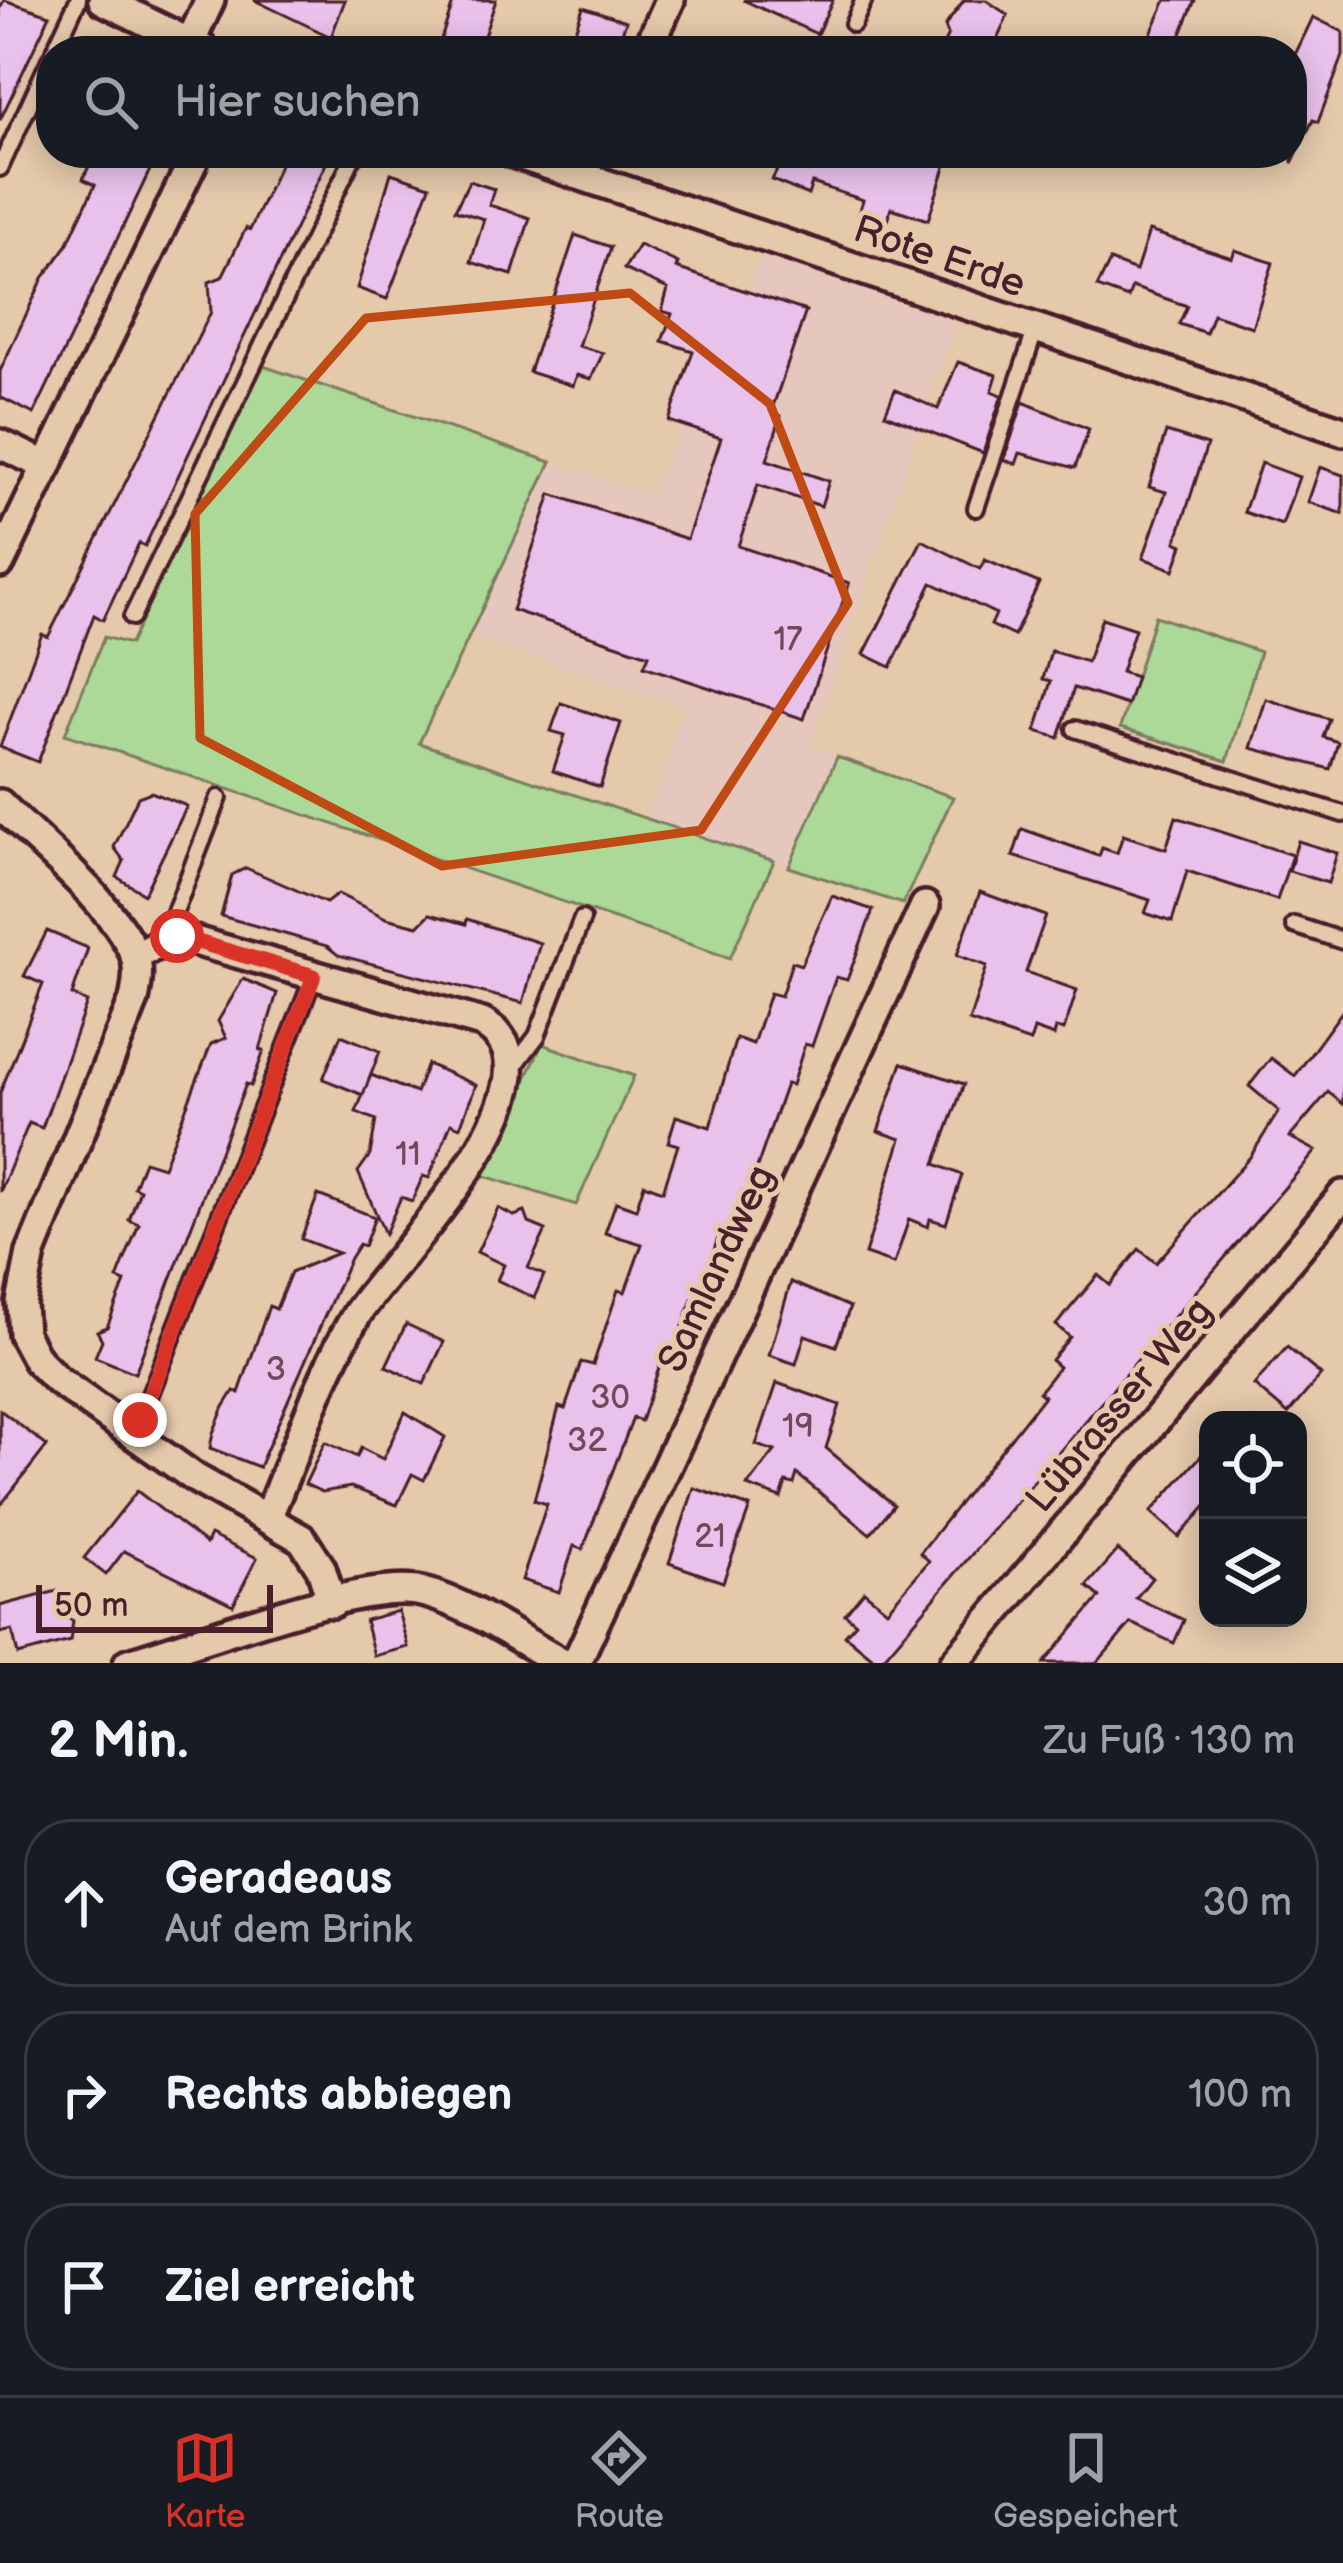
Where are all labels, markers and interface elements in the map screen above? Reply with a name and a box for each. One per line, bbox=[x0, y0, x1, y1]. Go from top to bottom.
search box bbox=[36, 36, 1307, 168]
icon: search bbox=[78, 69, 144, 135]
text: Hier suchen bbox=[174, 75, 421, 130]
street label: Rote Erde bbox=[847, 206, 1031, 309]
house number: 17 bbox=[774, 620, 802, 660]
route start bbox=[150, 909, 204, 963]
house number: 11 bbox=[395, 1135, 421, 1175]
street label: Samlandweg bbox=[649, 1158, 786, 1380]
street label: Lübrasser Weg bbox=[1017, 1289, 1223, 1522]
house number: 3 bbox=[266, 1350, 286, 1390]
house number: 30 bbox=[590, 1378, 630, 1418]
route end bbox=[113, 1393, 167, 1447]
house number: 19 bbox=[782, 1407, 814, 1447]
map controls bbox=[1199, 1411, 1307, 1627]
button: locate bbox=[1199, 1411, 1307, 1519]
house number: 32 bbox=[567, 1421, 607, 1461]
house number: 21 bbox=[694, 1517, 726, 1557]
button: layers bbox=[1199, 1519, 1307, 1627]
scale bar bbox=[36, 1579, 273, 1632]
text: 50 m bbox=[54, 1586, 129, 1626]
text: 2 Min. bbox=[48, 1711, 188, 1772]
text: Zu Fuß · 130 m bbox=[1043, 1718, 1295, 1765]
text: Geradeaus bbox=[165, 1852, 392, 1907]
icon: ahead bbox=[51, 1870, 117, 1936]
text: 30 m bbox=[1202, 1880, 1292, 1927]
text: Auf dem Brink bbox=[165, 1907, 412, 1954]
icon: right bbox=[51, 2062, 117, 2128]
text: Rechts abbiegen bbox=[165, 2068, 512, 2123]
text: 100 m bbox=[1188, 2072, 1292, 2119]
icon: arrive bbox=[51, 2254, 117, 2320]
text: Ziel erreicht bbox=[165, 2260, 415, 2315]
tab: Karte bbox=[165, 2425, 245, 2537]
tab: Route bbox=[575, 2425, 664, 2537]
tab: Gespeichert bbox=[993, 2425, 1178, 2537]

